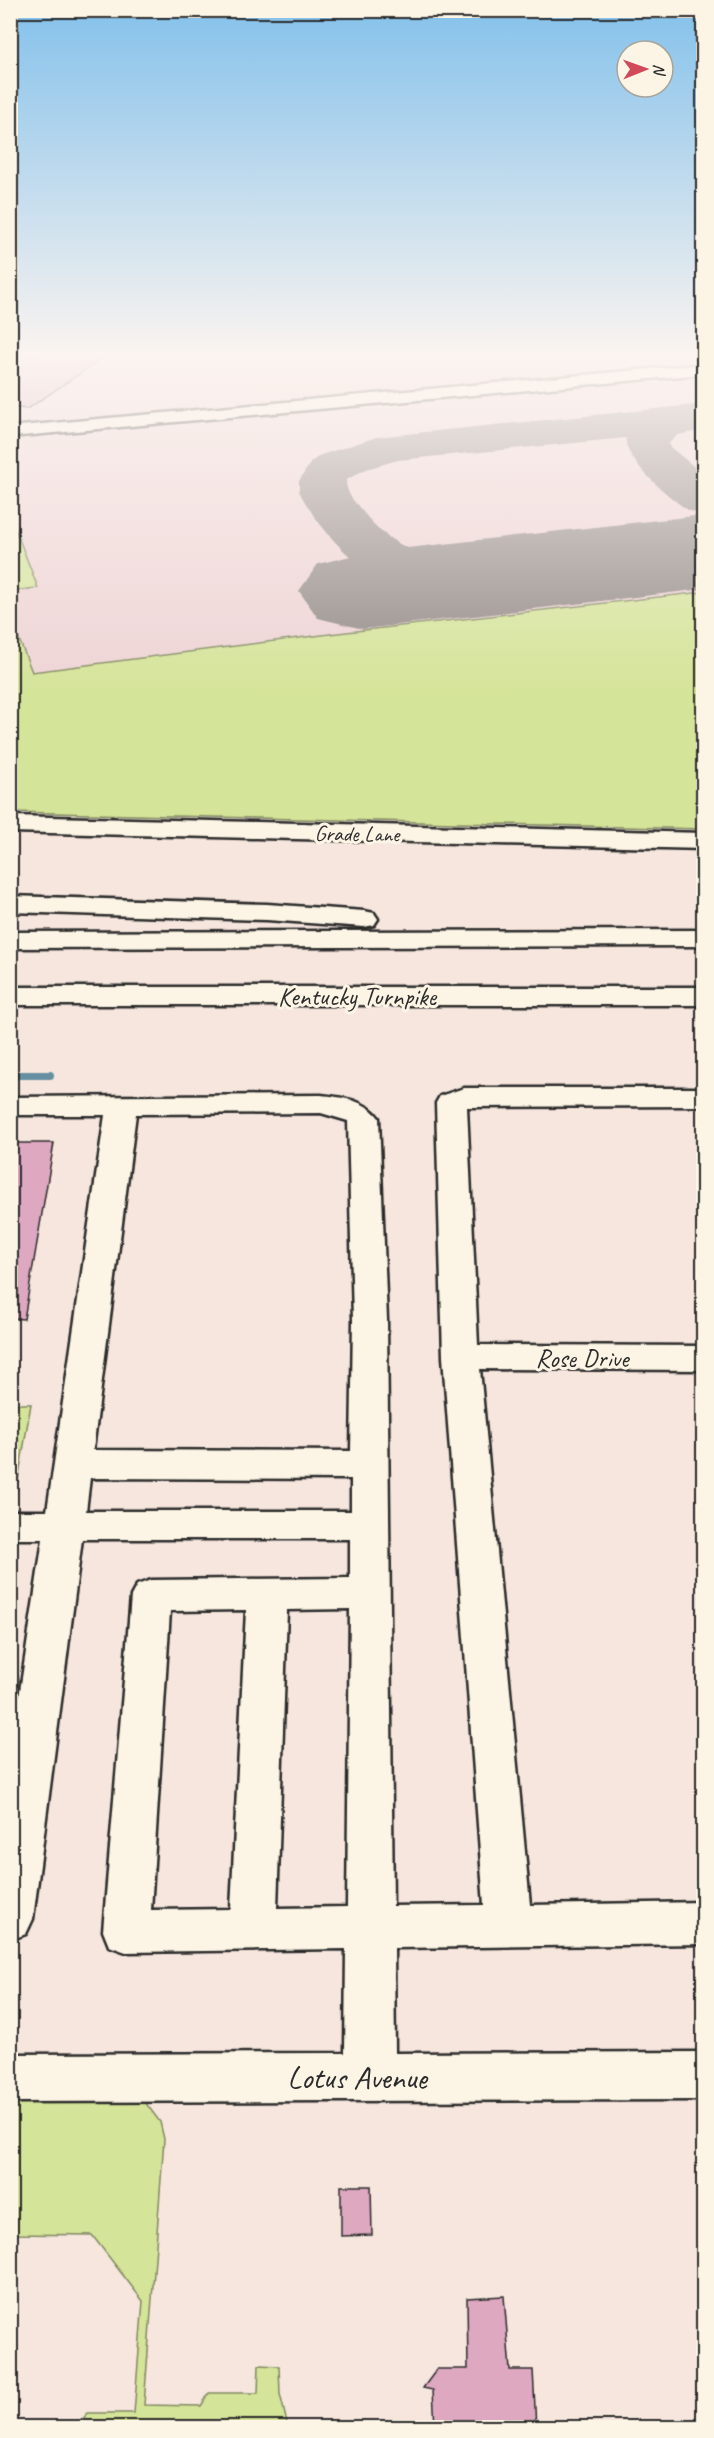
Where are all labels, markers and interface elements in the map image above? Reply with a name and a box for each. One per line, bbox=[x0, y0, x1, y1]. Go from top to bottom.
north arrow bbox=[615, 39, 675, 99]
text: N bbox=[649, 64, 669, 77]
street label: Grade Lane bbox=[314, 819, 401, 849]
street label: Kentucky Turnpike bbox=[278, 980, 437, 1013]
street label: Rose Drive bbox=[536, 1342, 631, 1375]
street label: Lotus Avenue bbox=[287, 2057, 429, 2098]

